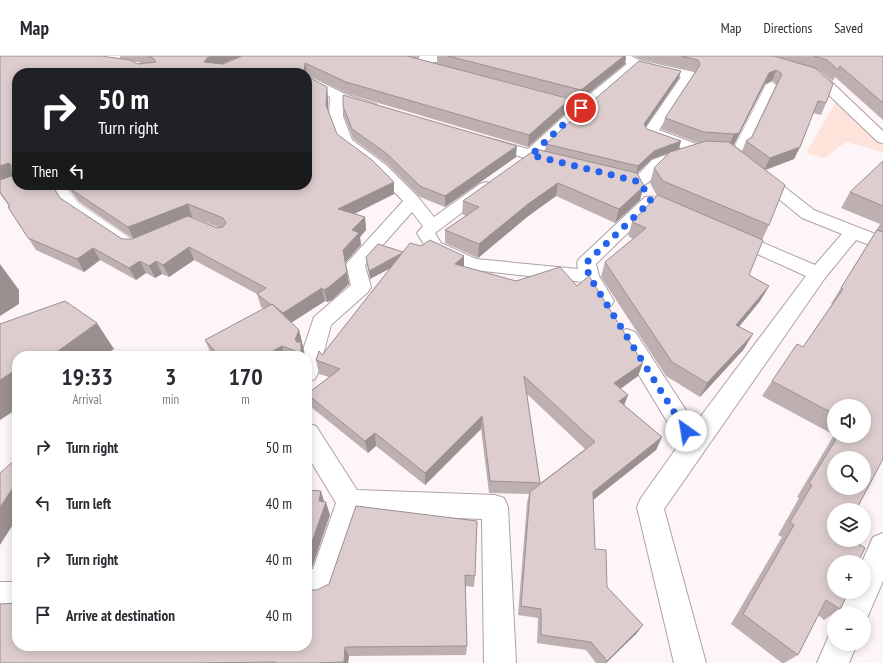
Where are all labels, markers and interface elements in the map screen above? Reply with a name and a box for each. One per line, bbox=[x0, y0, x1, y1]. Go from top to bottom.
text: Map bbox=[20, 16, 49, 40]
text: Map bbox=[721, 19, 741, 37]
text: Directions bbox=[763, 19, 812, 37]
text: Saved bbox=[834, 19, 863, 37]
text: 50 m bbox=[98, 80, 149, 117]
icon: right bbox=[32, 84, 84, 136]
pin bbox=[564, 91, 598, 125]
icon: arrive bbox=[570, 97, 592, 119]
text: Turn right bbox=[98, 116, 158, 139]
icon: left bbox=[66, 160, 88, 182]
text: Then bbox=[32, 162, 58, 181]
text: 19:33 bbox=[61, 361, 113, 392]
text: 3 bbox=[165, 361, 176, 392]
text: 170 bbox=[228, 361, 263, 392]
text: Arrival bbox=[72, 391, 102, 408]
text: min bbox=[162, 391, 179, 408]
text: m bbox=[241, 391, 250, 408]
map controls bbox=[827, 399, 871, 651]
button: sound bbox=[827, 399, 871, 443]
position arrow bbox=[665, 410, 707, 452]
icon: right bbox=[32, 436, 54, 458]
text: Turn right bbox=[66, 438, 118, 457]
text: 50 m bbox=[266, 438, 292, 457]
button: search bbox=[827, 451, 871, 495]
icon: left bbox=[32, 492, 54, 514]
text: Turn left bbox=[66, 494, 111, 513]
text: 40 m bbox=[266, 494, 292, 513]
button: layers bbox=[827, 503, 871, 547]
icon: right bbox=[32, 548, 54, 570]
text: Turn right bbox=[66, 550, 118, 569]
text: 40 m bbox=[266, 550, 292, 569]
button: + bbox=[827, 555, 871, 599]
icon: arrive bbox=[32, 604, 54, 626]
text: Arrive at destination bbox=[66, 606, 175, 625]
text: 40 m bbox=[266, 606, 292, 625]
button: − bbox=[827, 607, 871, 651]

